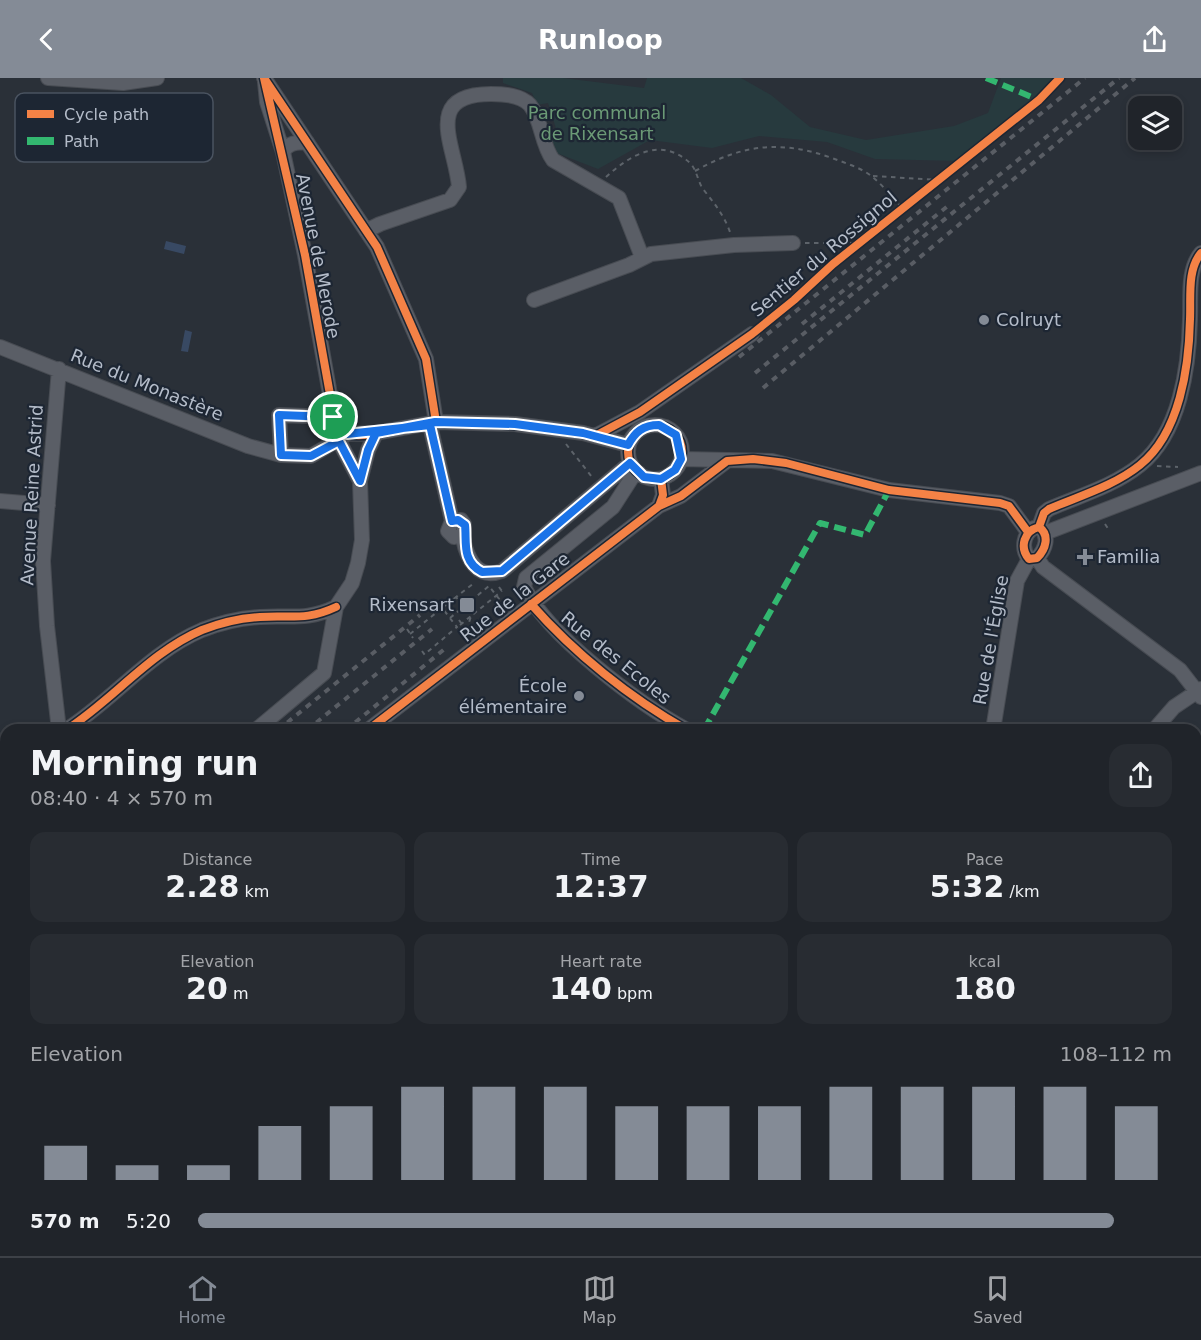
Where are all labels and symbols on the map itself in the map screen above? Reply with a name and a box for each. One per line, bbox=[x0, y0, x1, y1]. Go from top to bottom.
legend bbox=[15, 93, 213, 162]
park label: Parc communal de Rixensart bbox=[528, 102, 666, 144]
text: Cycle path bbox=[64, 105, 149, 124]
text: Path bbox=[64, 132, 99, 151]
street label: Avenue de Merode bbox=[292, 171, 345, 340]
street label: Sentier du Rossignol bbox=[746, 186, 901, 321]
place label: Colruyt bbox=[996, 309, 1061, 330]
marker: Colruyt bbox=[977, 313, 991, 327]
street label: Rue du Monastère bbox=[68, 344, 227, 425]
pin bbox=[307, 391, 358, 442]
street label: Avenue Reine Astrid bbox=[16, 404, 47, 586]
place label: Familia bbox=[1097, 546, 1160, 567]
street label: Rue de la Gare bbox=[456, 547, 574, 646]
marker: Familia bbox=[1078, 550, 1092, 564]
street label: Rue de l'Église bbox=[969, 573, 1012, 706]
place label: Rixensart bbox=[369, 594, 454, 615]
marker: Rixensart bbox=[458, 596, 476, 614]
street label: Rue des Ecoles bbox=[557, 607, 675, 708]
place label: École élémentaire bbox=[459, 675, 567, 717]
marker: École élémentaire bbox=[572, 689, 586, 703]

